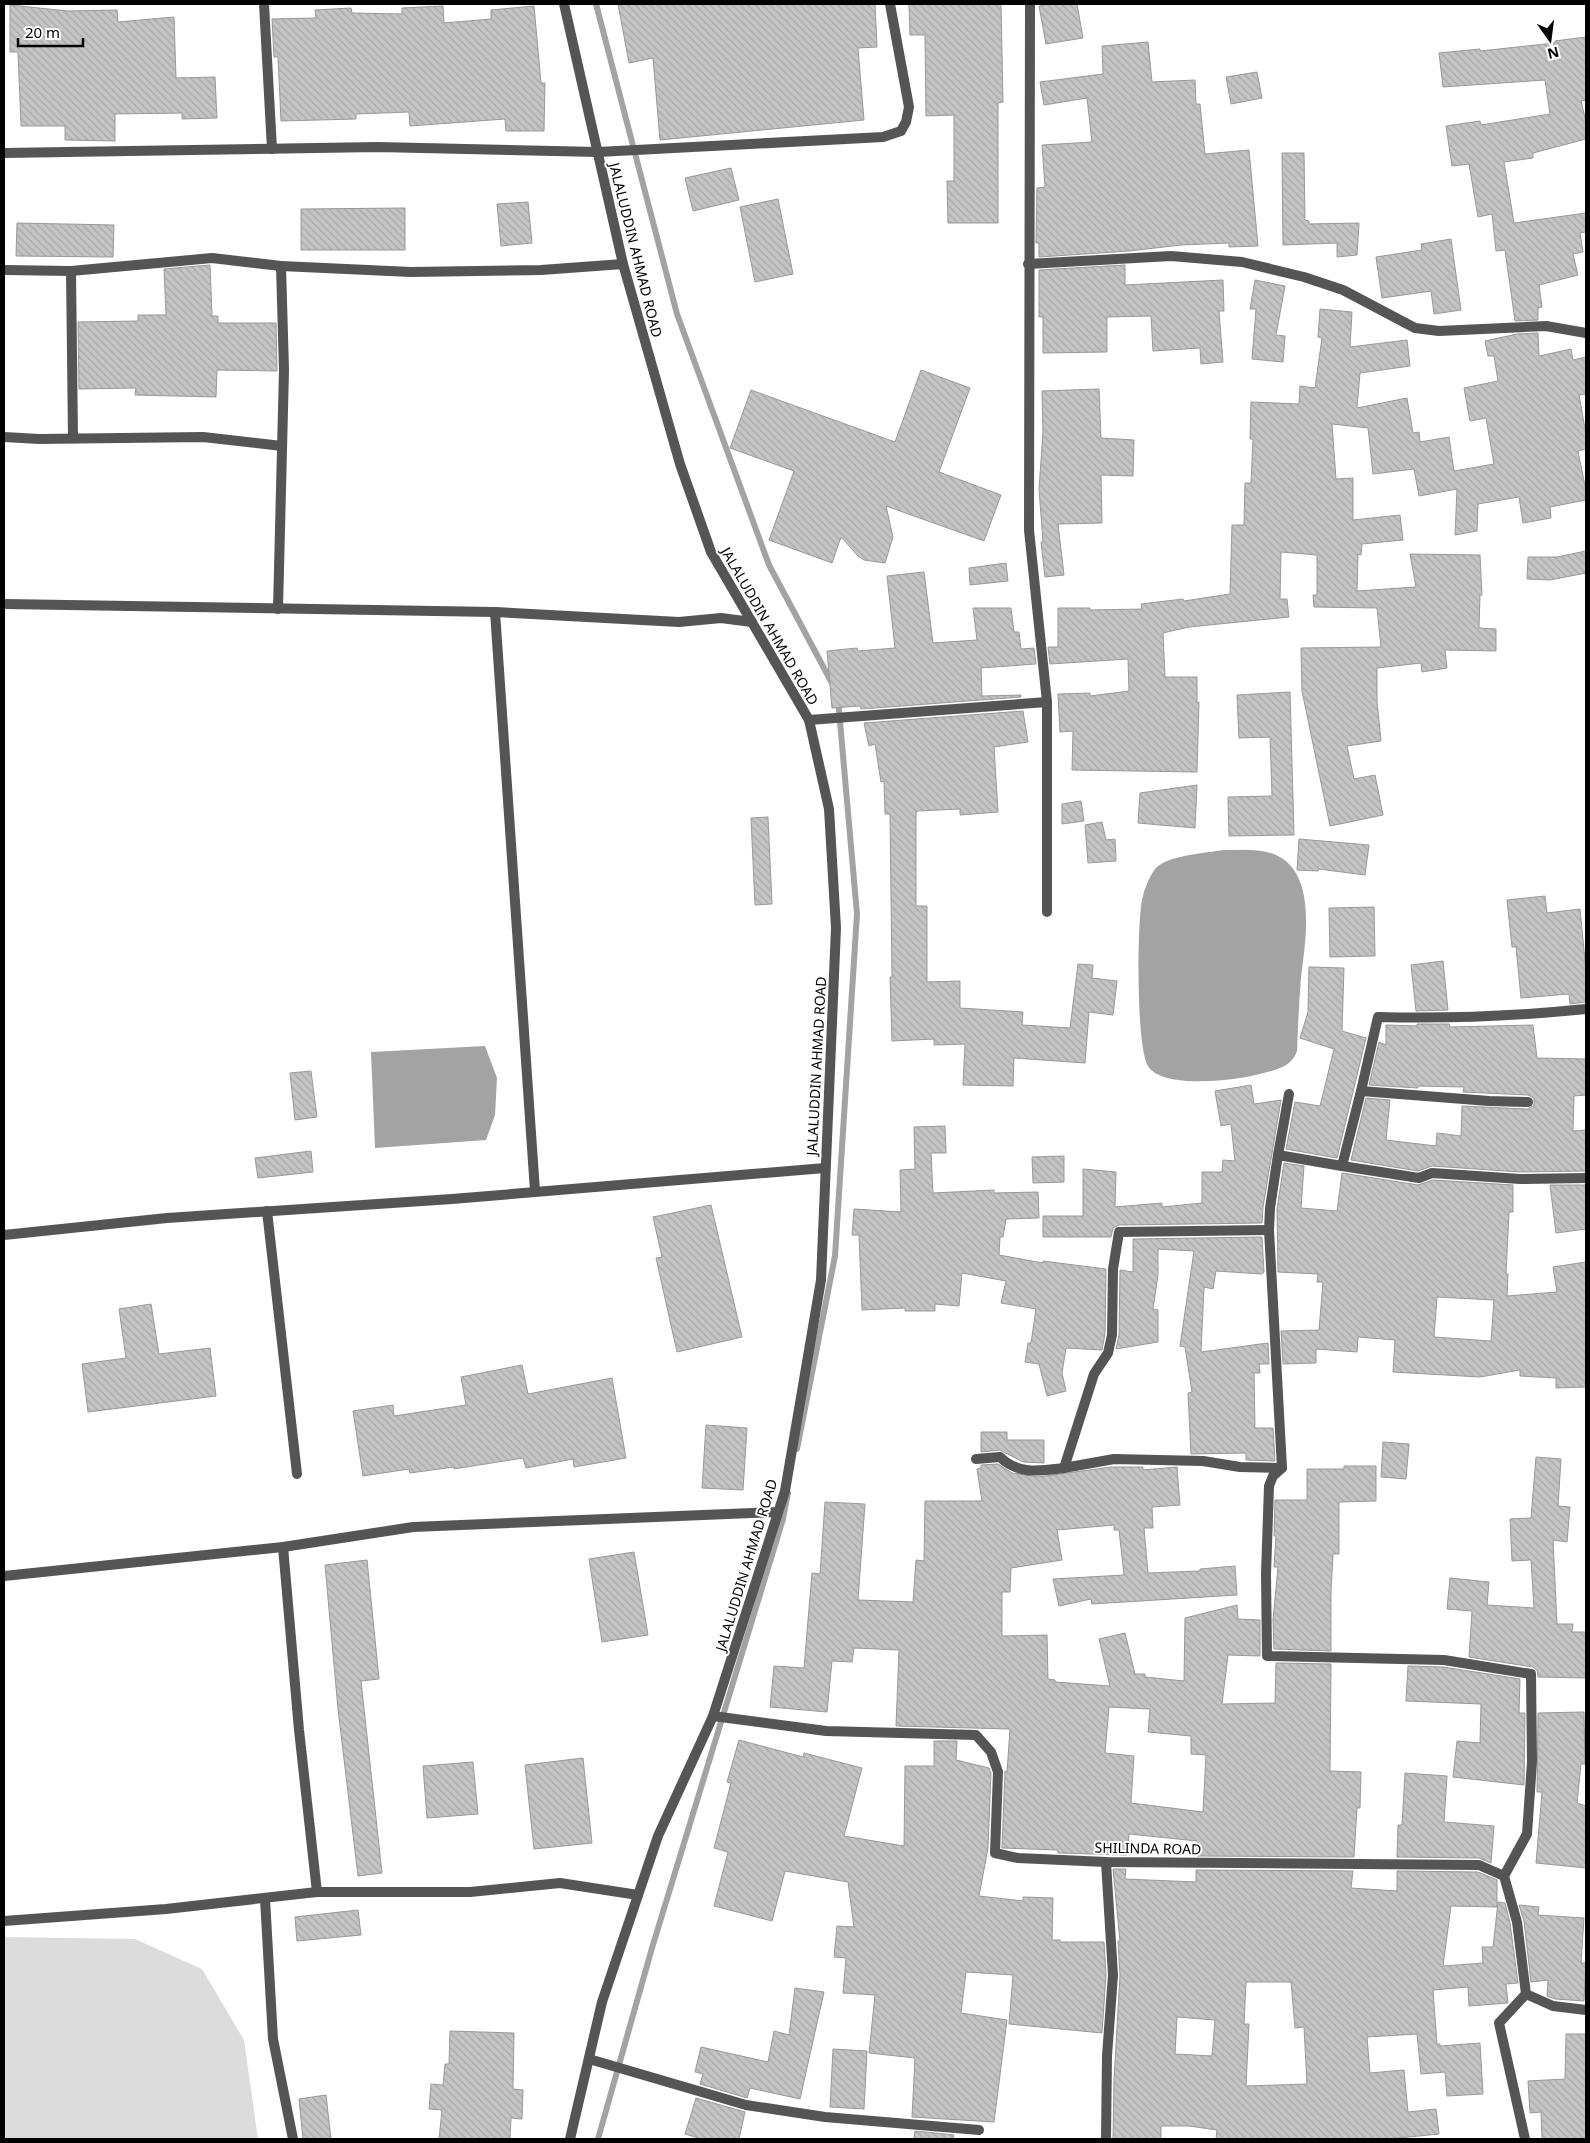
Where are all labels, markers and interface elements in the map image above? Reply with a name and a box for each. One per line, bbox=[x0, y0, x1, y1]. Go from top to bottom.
scale bar bbox=[18, 15, 82, 47]
north arrow bbox=[1525, 15, 1575, 65]
text: 20 m bbox=[25, 22, 60, 42]
text: N bbox=[1545, 43, 1561, 64]
street label: JALALUDDIN AHMAD ROAD bbox=[605, 159, 667, 339]
street label: JALALUDDIN AHMAD ROAD bbox=[716, 542, 823, 708]
street label: JALALUDDIN AHMAD ROAD bbox=[802, 976, 830, 1158]
street label: JALALUDDIN AHMAD ROAD bbox=[710, 1476, 781, 1655]
street label: SHILINDA ROAD bbox=[1095, 1838, 1201, 1858]

